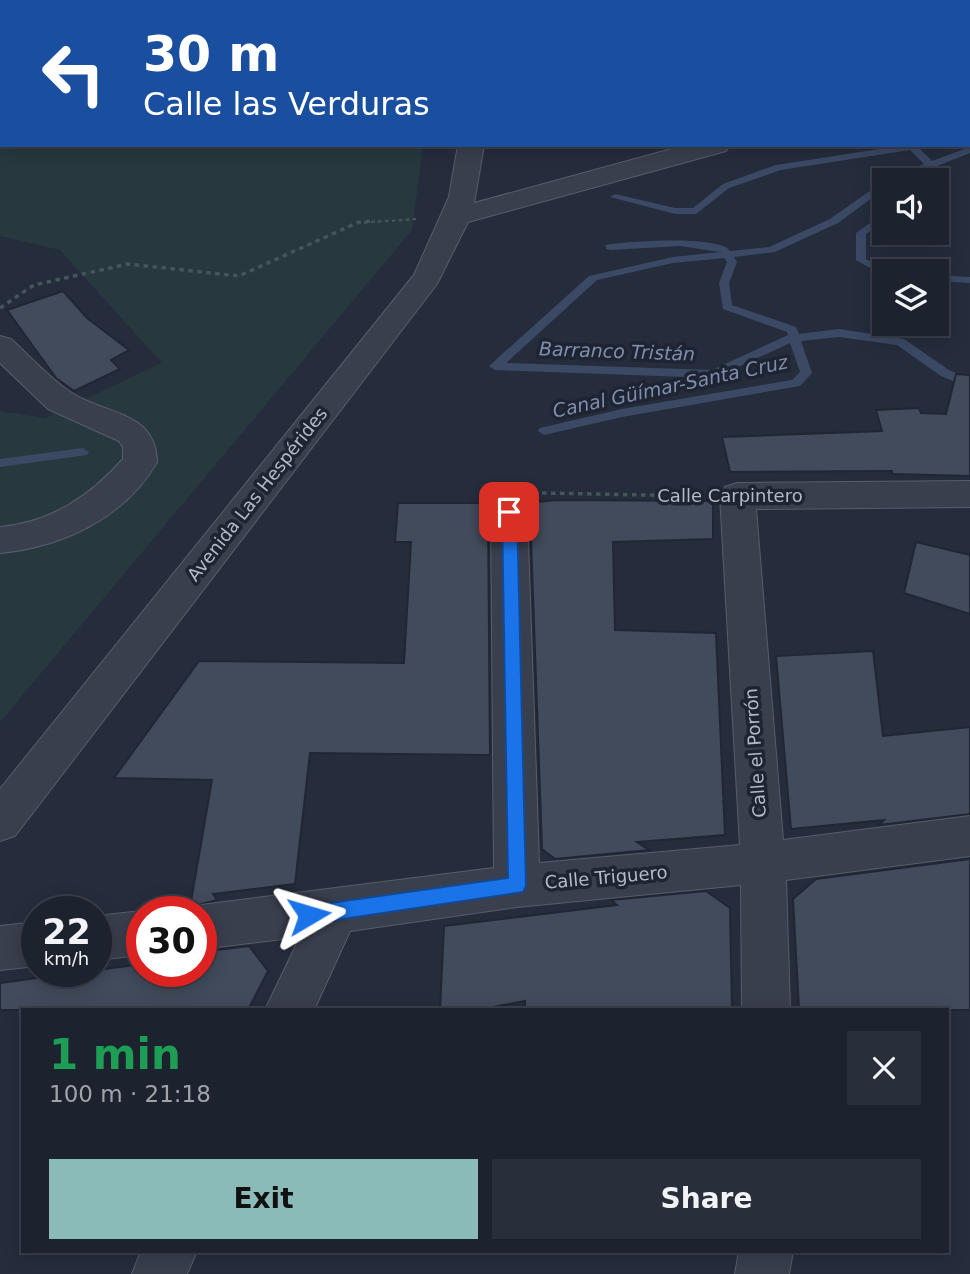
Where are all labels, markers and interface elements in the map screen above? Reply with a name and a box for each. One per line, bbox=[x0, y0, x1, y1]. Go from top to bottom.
text: 30 m bbox=[143, 26, 279, 83]
icon: left bbox=[28, 28, 119, 119]
text: Calle las Verduras bbox=[143, 85, 430, 123]
map controls bbox=[872, 168, 949, 336]
button: sound bbox=[872, 168, 949, 245]
button: layers bbox=[872, 259, 949, 336]
water label: Barranco Tristán bbox=[538, 337, 696, 365]
water label: Canal Güímar-Santa Cruz bbox=[550, 350, 791, 422]
street label: Avenida Las Hespérides bbox=[183, 403, 331, 585]
pin bbox=[479, 482, 539, 542]
street label: Calle Carpintero bbox=[657, 485, 803, 506]
icon: arrive bbox=[490, 493, 528, 531]
street label: Calle el Porrón bbox=[740, 687, 770, 819]
street label: Calle Triguero bbox=[544, 861, 668, 893]
position arrow bbox=[272, 878, 346, 952]
speed limit sign: 30 bbox=[126, 896, 217, 987]
text: 22 bbox=[42, 912, 91, 952]
text: km/h bbox=[44, 948, 89, 969]
text: 1 min bbox=[49, 1030, 181, 1079]
button: close bbox=[847, 1031, 921, 1105]
text: 100 m · 21:18 bbox=[49, 1081, 211, 1107]
button: Exit bbox=[49, 1159, 478, 1239]
button: Share bbox=[492, 1159, 921, 1239]

